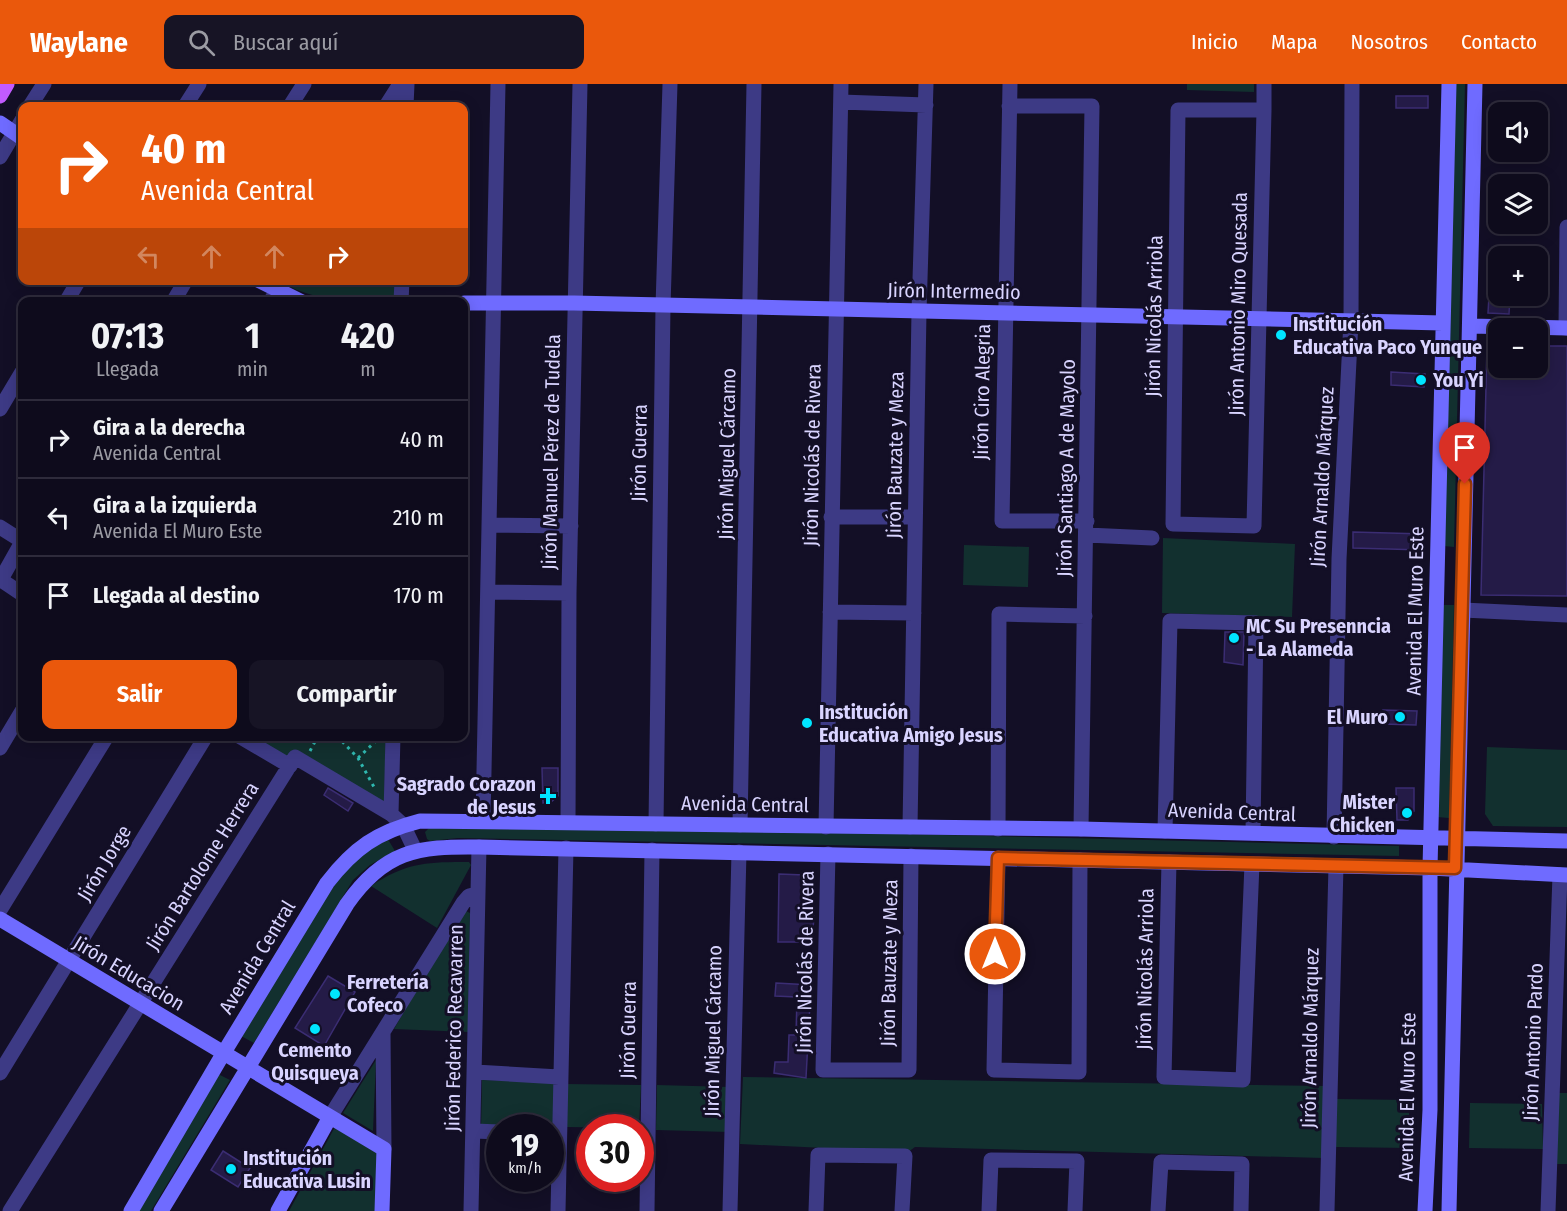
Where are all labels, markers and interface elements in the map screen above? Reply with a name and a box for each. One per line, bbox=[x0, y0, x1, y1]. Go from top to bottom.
search box bbox=[164, 15, 584, 69]
text: Waylane bbox=[30, 26, 128, 59]
icon: search bbox=[185, 26, 218, 59]
text: Buscar aquí bbox=[233, 29, 338, 56]
text: Inicio bbox=[1191, 29, 1238, 55]
text: Mapa bbox=[1271, 29, 1318, 55]
text: Nosotros bbox=[1351, 29, 1428, 55]
text: Contacto bbox=[1461, 29, 1537, 55]
map controls bbox=[1488, 102, 1548, 378]
button: sound bbox=[1488, 102, 1548, 162]
text: 40 m bbox=[141, 124, 226, 174]
icon: right bbox=[42, 126, 120, 204]
button: layers bbox=[1488, 174, 1548, 234]
text: Avenida Central bbox=[141, 175, 314, 207]
street label: Jirón Antonio Miro Quesada bbox=[1224, 192, 1252, 416]
street label: Jirón Nicolás Arriola bbox=[1141, 235, 1167, 397]
icon: left bbox=[132, 240, 165, 273]
icon: ahead bbox=[195, 240, 228, 273]
icon: ahead bbox=[258, 240, 291, 273]
icon: right bbox=[321, 240, 354, 273]
button: + bbox=[1488, 246, 1548, 306]
street label: Jirón Intermedio bbox=[887, 278, 1021, 304]
place label: Institución Educativa Paco Yunque bbox=[1293, 312, 1482, 359]
text: 07:13 bbox=[91, 314, 164, 358]
text: 1 bbox=[245, 314, 260, 358]
text: 420 bbox=[341, 314, 395, 358]
button: − bbox=[1488, 318, 1548, 378]
street label: Jirón Ciro Alegria bbox=[969, 324, 995, 460]
marker: Institución Educativa Paco Yunque bbox=[1274, 328, 1288, 342]
street label: Jirón Manuel Pérez de Tudela bbox=[537, 334, 565, 570]
text: Llegada bbox=[96, 357, 159, 381]
text: min bbox=[237, 357, 268, 381]
text: m bbox=[360, 357, 376, 381]
street label: Jirón Santiago A de Mayolo bbox=[1052, 359, 1080, 577]
street label: Jirón Nicolás de Rivera bbox=[798, 363, 826, 547]
street label: Jirón Miguel Cárcamo bbox=[714, 368, 740, 540]
place label: You Yi bbox=[1432, 368, 1484, 392]
street label: Jirón Bauzate y Meza bbox=[882, 371, 908, 539]
marker: You Yi bbox=[1414, 373, 1428, 387]
street label: Jirón Arnaldo Márquez bbox=[1305, 386, 1339, 568]
street label: Jirón Guerra bbox=[626, 404, 652, 502]
text: Gira a la derecha bbox=[93, 414, 245, 441]
pin bbox=[1439, 422, 1490, 484]
icon: right bbox=[42, 423, 75, 456]
text: 40 m bbox=[400, 426, 444, 453]
icon: arrive bbox=[1448, 431, 1481, 464]
text: Avenida Central bbox=[93, 441, 221, 465]
text: Gira a la izquierda bbox=[93, 492, 257, 519]
icon: left bbox=[42, 501, 75, 534]
text: 210 m bbox=[393, 504, 444, 531]
text: Avenida El Muro Este bbox=[93, 519, 263, 543]
street label: Avenida El Muro Este bbox=[1402, 526, 1428, 696]
icon: arrive bbox=[42, 579, 75, 612]
text: Llegada al destino bbox=[93, 582, 260, 609]
text: 170 m bbox=[393, 582, 444, 609]
place label: MC Su Presenncia - La Alameda bbox=[1246, 614, 1391, 661]
marker: MC Su Presenncia - La Alameda bbox=[1227, 631, 1241, 645]
button: Salir bbox=[42, 660, 237, 729]
button: Compartir bbox=[249, 660, 444, 729]
place label: Institución Educativa Amigo Jesus bbox=[819, 700, 1003, 747]
place label: El Muro bbox=[1327, 705, 1388, 729]
marker: El Muro bbox=[1393, 710, 1407, 724]
marker: Institución Educativa Amigo Jesus bbox=[800, 716, 814, 730]
place label: Sagrado Corazon de Jesus bbox=[397, 772, 536, 819]
street label: Jirón Bartolome Herrera bbox=[140, 777, 264, 955]
marker: Sagrado Corazon de Jesus bbox=[541, 789, 555, 803]
place label: Mister Chicken bbox=[1330, 790, 1396, 837]
street label: Avenida Central bbox=[681, 791, 809, 817]
street label: Avenida Central bbox=[1168, 798, 1296, 826]
marker: Mister Chicken bbox=[1400, 806, 1414, 820]
street label: Jirón Jorge bbox=[72, 821, 136, 905]
street label: Jirón Nicolás de Rivera bbox=[791, 870, 819, 1054]
street label: Jirón Bauzate y Meza bbox=[876, 879, 902, 1047]
street label: Jirón Nicolás Arriola bbox=[1132, 888, 1158, 1050]
street label: Avenida Central bbox=[214, 896, 300, 1018]
position arrow bbox=[963, 922, 1027, 986]
street label: Jirón Federico Recavarren bbox=[440, 924, 468, 1132]
street label: Jirón Educacion bbox=[69, 930, 189, 1016]
street label: Jirón Miguel Cárcamo bbox=[700, 945, 726, 1117]
street label: Jirón Arnaldo Márquez bbox=[1296, 947, 1324, 1129]
street label: Jirón Antonio Pardo bbox=[1518, 963, 1548, 1121]
place label: Ferretería Cofeco bbox=[347, 970, 429, 1017]
street label: Jirón Guerra bbox=[615, 981, 641, 1079]
marker: Ferretería Cofeco bbox=[328, 987, 342, 1001]
street label: Avenida El Muro Este bbox=[1394, 1012, 1420, 1182]
marker: Cemento Quisqueya bbox=[308, 1022, 322, 1036]
place label: Cemento Quisqueya bbox=[271, 1038, 359, 1085]
speed limit sign: 30 bbox=[576, 1114, 654, 1192]
text: 19 bbox=[511, 1128, 539, 1164]
place label: Institución Educativa Lusin bbox=[243, 1146, 371, 1193]
text: km/h bbox=[508, 1159, 542, 1177]
marker: Institución Educativa Lusin bbox=[224, 1162, 238, 1176]

